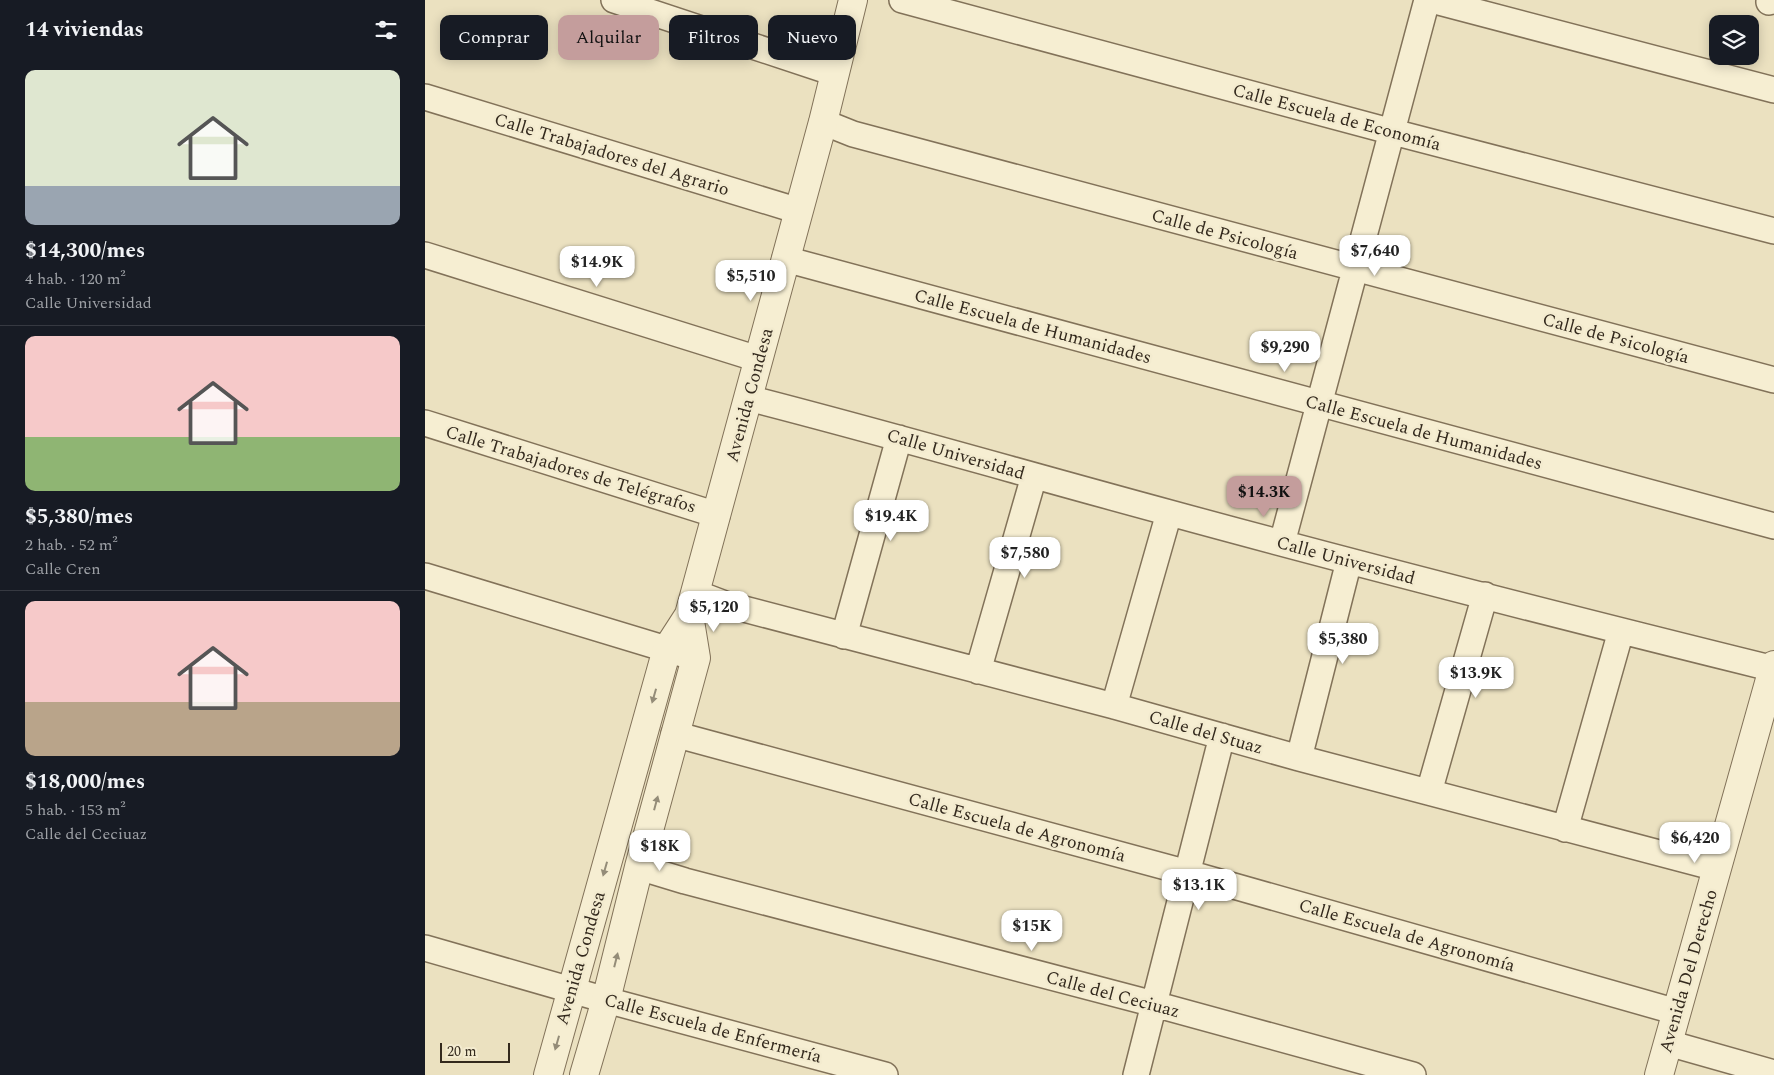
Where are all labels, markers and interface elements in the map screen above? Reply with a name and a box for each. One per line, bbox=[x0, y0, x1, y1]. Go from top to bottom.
text: 14 viviendas bbox=[25, 14, 144, 46]
chip: Comprar bbox=[440, 15, 548, 60]
chip: Alquilar bbox=[558, 15, 659, 60]
chip: Filtros bbox=[669, 15, 758, 60]
chip: Nuevo bbox=[768, 15, 856, 60]
map controls bbox=[1709, 15, 1759, 65]
button: layers bbox=[1709, 15, 1759, 65]
icon: filters bbox=[372, 16, 400, 44]
street label: Calle Escuela de Economía bbox=[1230, 77, 1444, 158]
icon: home bbox=[168, 103, 258, 193]
street label: Calle Trabajadores del Agrario bbox=[491, 106, 733, 203]
street label: Calle de Psicología bbox=[1148, 202, 1301, 267]
pin: $7,640 bbox=[1334, 234, 1416, 277]
text: $14,300/mes bbox=[25, 235, 145, 267]
text: $7,640 bbox=[1350, 239, 1400, 263]
pin: $14.9K bbox=[556, 246, 638, 288]
text: $14.9K bbox=[571, 250, 623, 274]
pin: $5,510 bbox=[710, 260, 792, 302]
text: $5,510 bbox=[726, 264, 776, 288]
text: 4 hab. · 120 m² bbox=[25, 267, 126, 291]
street label: Calle Escuela de Humanidades bbox=[911, 282, 1155, 371]
text: Calle Universidad bbox=[25, 291, 152, 315]
street label: Calle de Psicología bbox=[1539, 306, 1692, 371]
street label: Avenida Condesa bbox=[719, 325, 780, 465]
pin: $9,290 bbox=[1244, 330, 1326, 373]
text: $9,290 bbox=[1260, 335, 1310, 359]
icon: home bbox=[168, 368, 258, 458]
street label: Calle Escuela de Humanidades bbox=[1302, 388, 1546, 477]
street label: Calle Trabajadores de Telégrafos bbox=[442, 418, 700, 521]
street label: Calle Universidad bbox=[884, 422, 1028, 487]
pin: $14.3K bbox=[1223, 476, 1305, 518]
text: $14.3K bbox=[1238, 480, 1290, 504]
pin: $19.4K bbox=[850, 500, 932, 542]
text: $5,380/mes bbox=[25, 501, 133, 533]
text: $19.4K bbox=[865, 504, 917, 528]
street label: Calle Universidad bbox=[1273, 529, 1418, 592]
text: 2 hab. · 52 m² bbox=[25, 533, 118, 557]
pin: $7,580 bbox=[984, 536, 1066, 579]
text: $7,580 bbox=[1000, 541, 1050, 565]
text: Calle Cren bbox=[25, 557, 101, 581]
pin: $5,120 bbox=[673, 590, 755, 633]
text: $5,120 bbox=[689, 595, 739, 619]
pin: $5,380 bbox=[1302, 622, 1384, 665]
text: $5,380 bbox=[1318, 627, 1368, 651]
icon: home bbox=[168, 633, 258, 723]
pin: $13.9K bbox=[1435, 656, 1517, 699]
text: $13.9K bbox=[1450, 661, 1502, 685]
one-way arrow bbox=[649, 689, 657, 704]
street label: Calle del Stuaz bbox=[1146, 703, 1266, 762]
text: $18,000/mes bbox=[25, 766, 145, 798]
street label: Calle Escuela de Agronomía bbox=[905, 785, 1129, 870]
one-way arrow bbox=[652, 796, 660, 811]
text: 5 hab. · 153 m² bbox=[25, 798, 126, 822]
text: Calle del Ceciuaz bbox=[25, 822, 147, 846]
pin: $6,420 bbox=[1654, 822, 1736, 864]
text: $6,420 bbox=[1670, 826, 1720, 850]
pin: $18K bbox=[630, 830, 690, 872]
text: $18K bbox=[640, 834, 680, 858]
one-way arrow bbox=[600, 862, 608, 877]
pin: $13.1K bbox=[1158, 868, 1240, 911]
text: $13.1K bbox=[1173, 873, 1225, 897]
street label: Avenida Del Derecho bbox=[1652, 886, 1725, 1056]
street label: Avenida Condesa bbox=[548, 888, 613, 1028]
street label: Calle Escuela de Agronomía bbox=[1295, 892, 1518, 979]
pin: $15K bbox=[1002, 910, 1062, 952]
text: $15K bbox=[1012, 914, 1052, 938]
one-way arrow bbox=[612, 953, 620, 968]
street label: Calle del Ceciuaz bbox=[1043, 964, 1183, 1025]
street label: Calle Escuela de Enfermería bbox=[601, 986, 825, 1071]
one-way arrow bbox=[552, 1035, 560, 1050]
scale bar bbox=[440, 1040, 510, 1063]
text: 20 m bbox=[447, 1041, 477, 1062]

